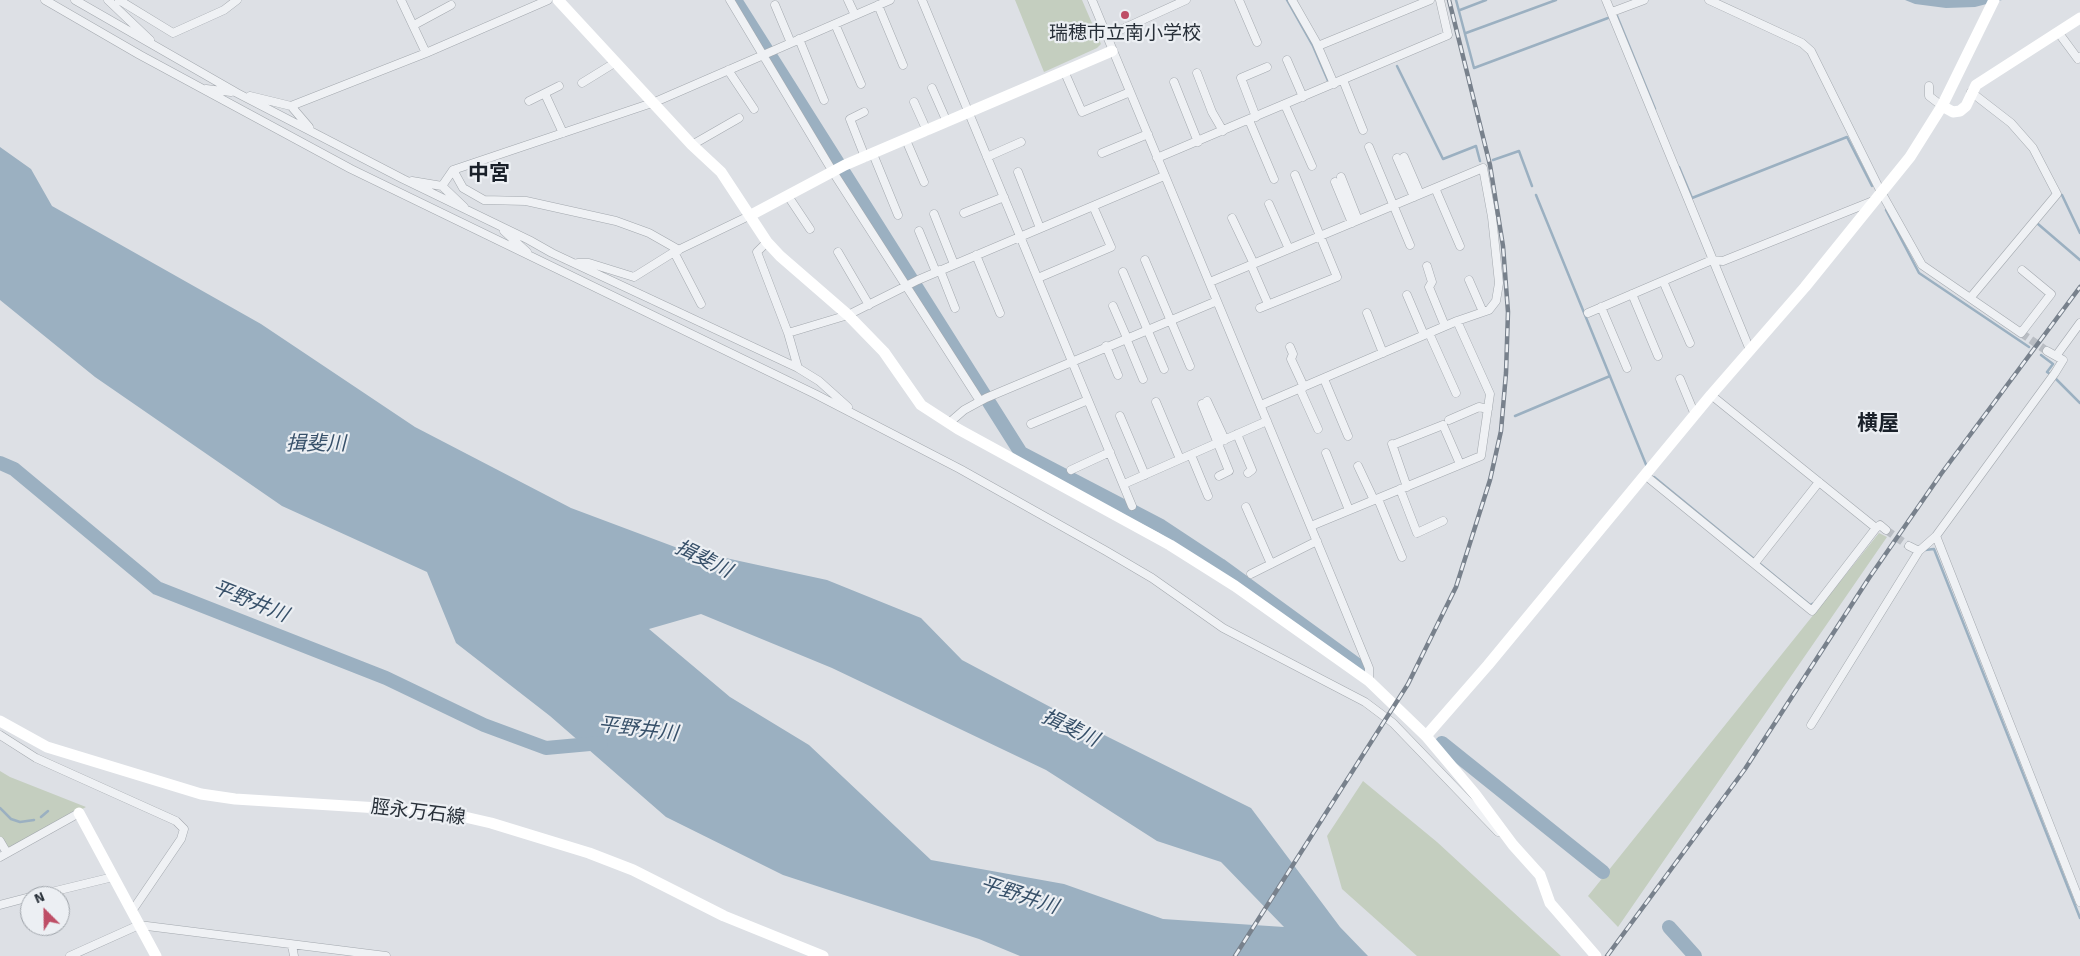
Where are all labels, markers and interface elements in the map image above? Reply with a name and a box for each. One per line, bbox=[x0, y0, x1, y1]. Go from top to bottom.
marker: 瑞穂市立南小学校 bbox=[1119, 9, 1131, 21]
place label: 瑞穂市立南小学校 bbox=[1049, 23, 1201, 45]
district label: 中宮 bbox=[468, 161, 510, 187]
district label: 横屋 bbox=[1857, 411, 1899, 437]
water label: 揖斐川 bbox=[286, 433, 346, 457]
water label: 揖斐川 bbox=[671, 536, 735, 584]
water label: 平野井川 bbox=[208, 576, 292, 628]
water label: 揖斐川 bbox=[1038, 705, 1102, 753]
water label: 平野井川 bbox=[597, 713, 679, 747]
street label: 脛永万石線 bbox=[369, 796, 467, 830]
water label: 平野井川 bbox=[977, 872, 1061, 920]
north arrow bbox=[20, 886, 70, 936]
text: N bbox=[32, 888, 47, 907]

